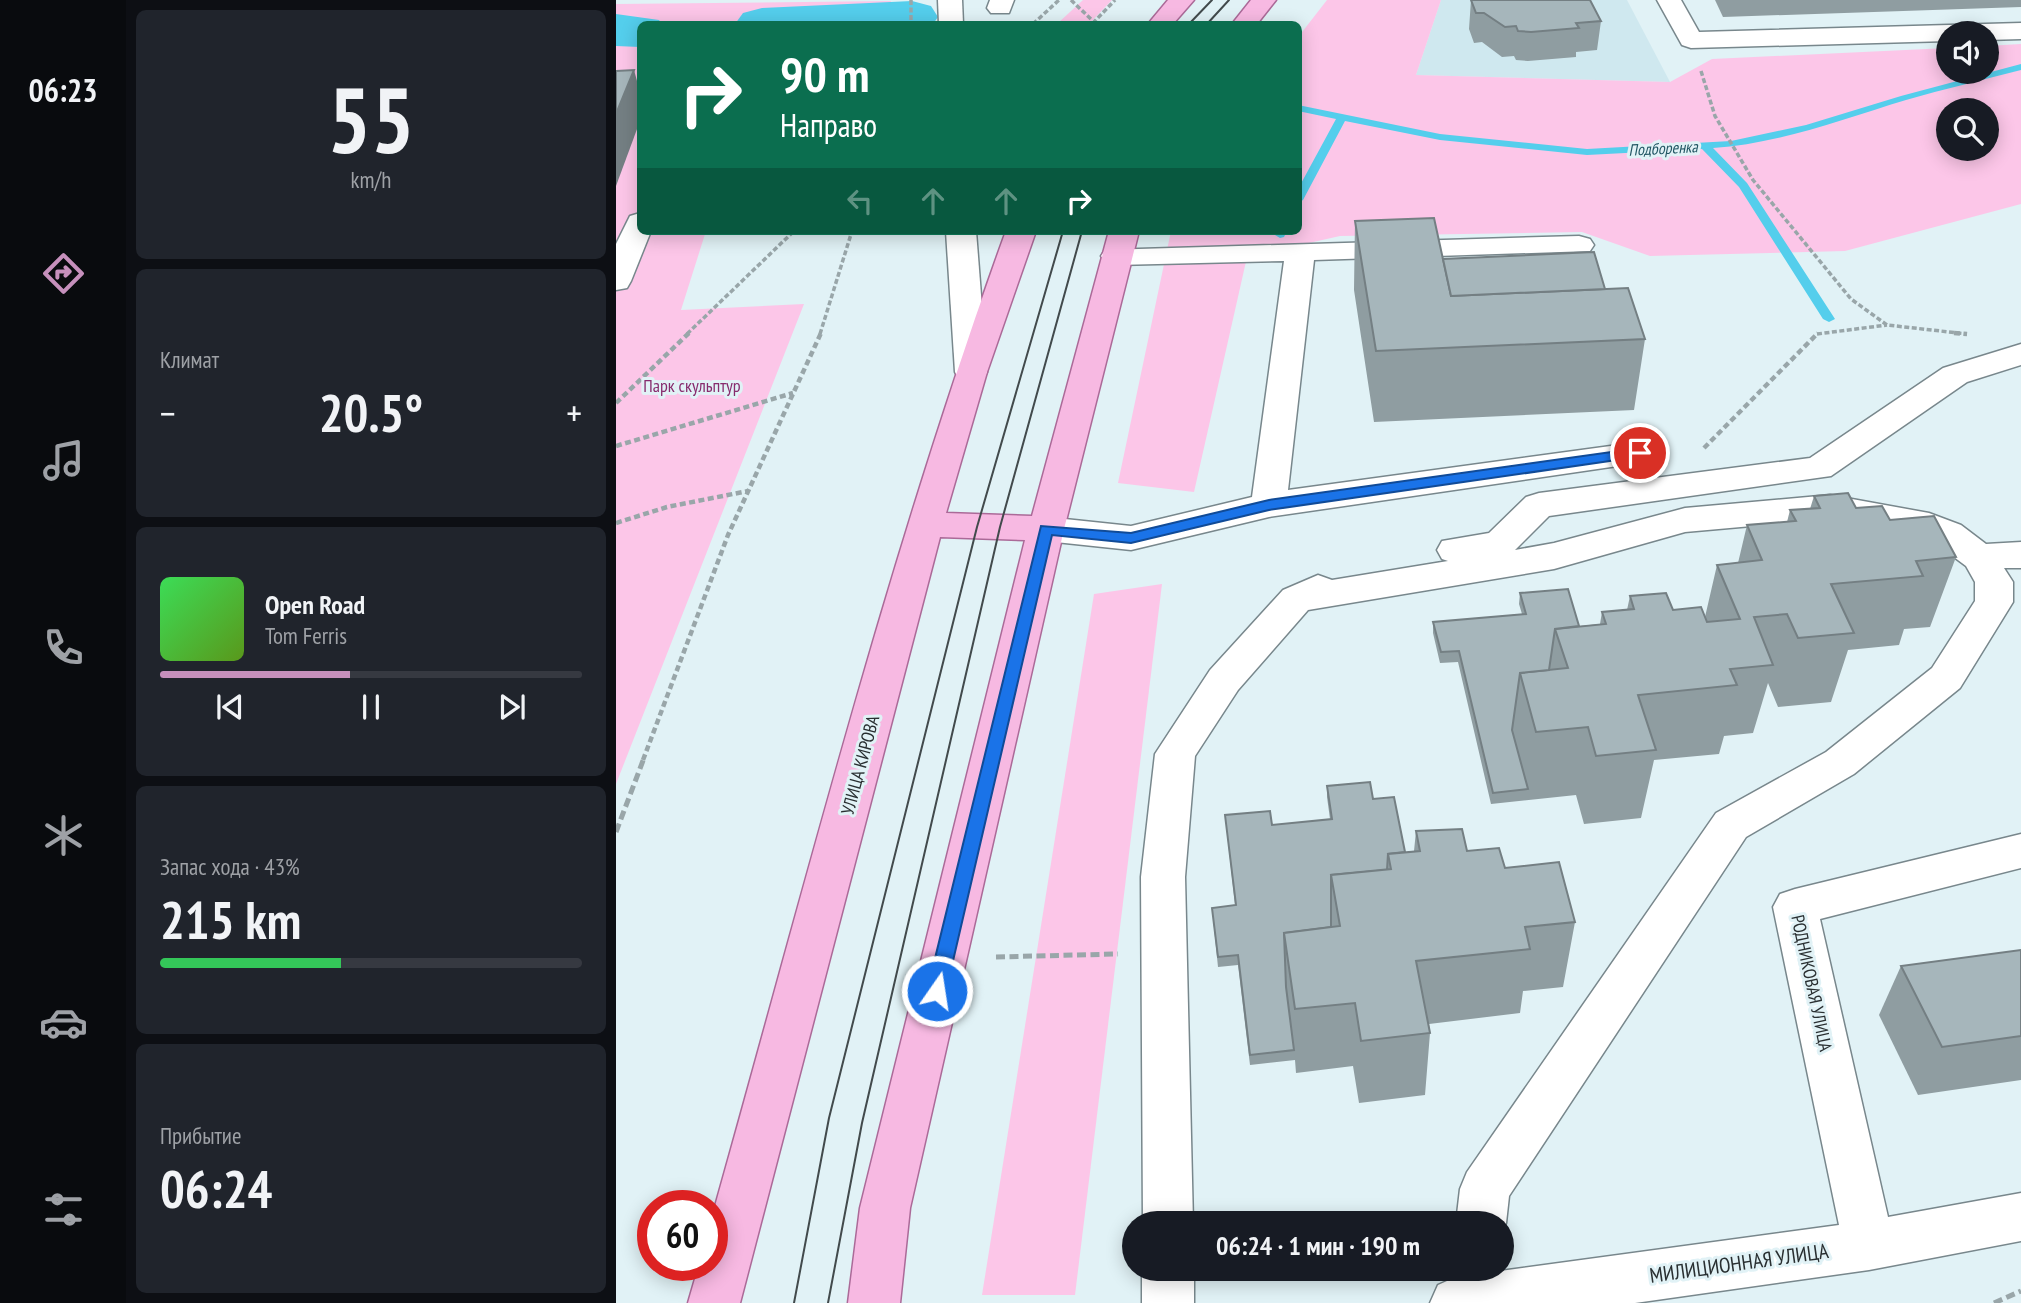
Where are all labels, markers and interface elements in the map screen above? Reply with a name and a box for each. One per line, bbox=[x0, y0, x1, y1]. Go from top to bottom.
map controls bbox=[1936, 21, 1999, 161]
button: sound bbox=[1936, 21, 1999, 84]
text: 90 m bbox=[780, 42, 869, 106]
icon: right bbox=[665, 49, 756, 140]
text: 55 bbox=[328, 60, 415, 178]
text: 06:23 bbox=[28, 69, 98, 111]
button: search bbox=[1936, 98, 1999, 161]
text: Направо bbox=[780, 104, 877, 146]
water label: Подборенка bbox=[1628, 136, 1700, 160]
text: km/h bbox=[351, 165, 391, 194]
icon: left bbox=[841, 182, 879, 220]
icon: ahead bbox=[914, 182, 952, 220]
icon: ahead bbox=[987, 182, 1025, 220]
icon: right bbox=[1060, 182, 1098, 220]
icon: directions bbox=[39, 249, 88, 298]
text: Климат bbox=[160, 345, 219, 374]
park label: Парк скульптур bbox=[643, 374, 741, 397]
text: 20.5° bbox=[319, 379, 423, 446]
text: − bbox=[160, 388, 176, 437]
text: + bbox=[566, 388, 582, 437]
pin bbox=[1610, 423, 1670, 483]
icon: arrive bbox=[1621, 434, 1659, 472]
icon: music bbox=[39, 436, 88, 485]
text: Open Road bbox=[265, 588, 365, 621]
text: Tom Ferris bbox=[265, 621, 347, 650]
icon: phone bbox=[39, 623, 88, 672]
icon: previous bbox=[211, 688, 249, 726]
icon: pause bbox=[352, 688, 390, 726]
icon: next bbox=[493, 688, 531, 726]
street label: УЛИЦА КИРОВА bbox=[836, 712, 884, 817]
icon: climate bbox=[39, 811, 88, 860]
text: Запас хода · 43% bbox=[160, 852, 300, 881]
text: 215 km bbox=[160, 886, 301, 953]
street label: РОДНИКОВАЯ УЛИЦА bbox=[1786, 913, 1838, 1054]
position arrow bbox=[900, 954, 974, 1028]
icon: car bbox=[39, 998, 88, 1047]
text: Прибытие bbox=[160, 1121, 241, 1150]
text: 06:24 bbox=[160, 1155, 272, 1222]
icon: filters bbox=[39, 1185, 88, 1234]
speed limit sign: 60 bbox=[637, 1190, 728, 1281]
text: 06:24 · 1 мин · 190 m bbox=[1216, 1229, 1420, 1262]
street label: МИЛИЦИОННАЯ УЛИЦА bbox=[1648, 1237, 1830, 1289]

